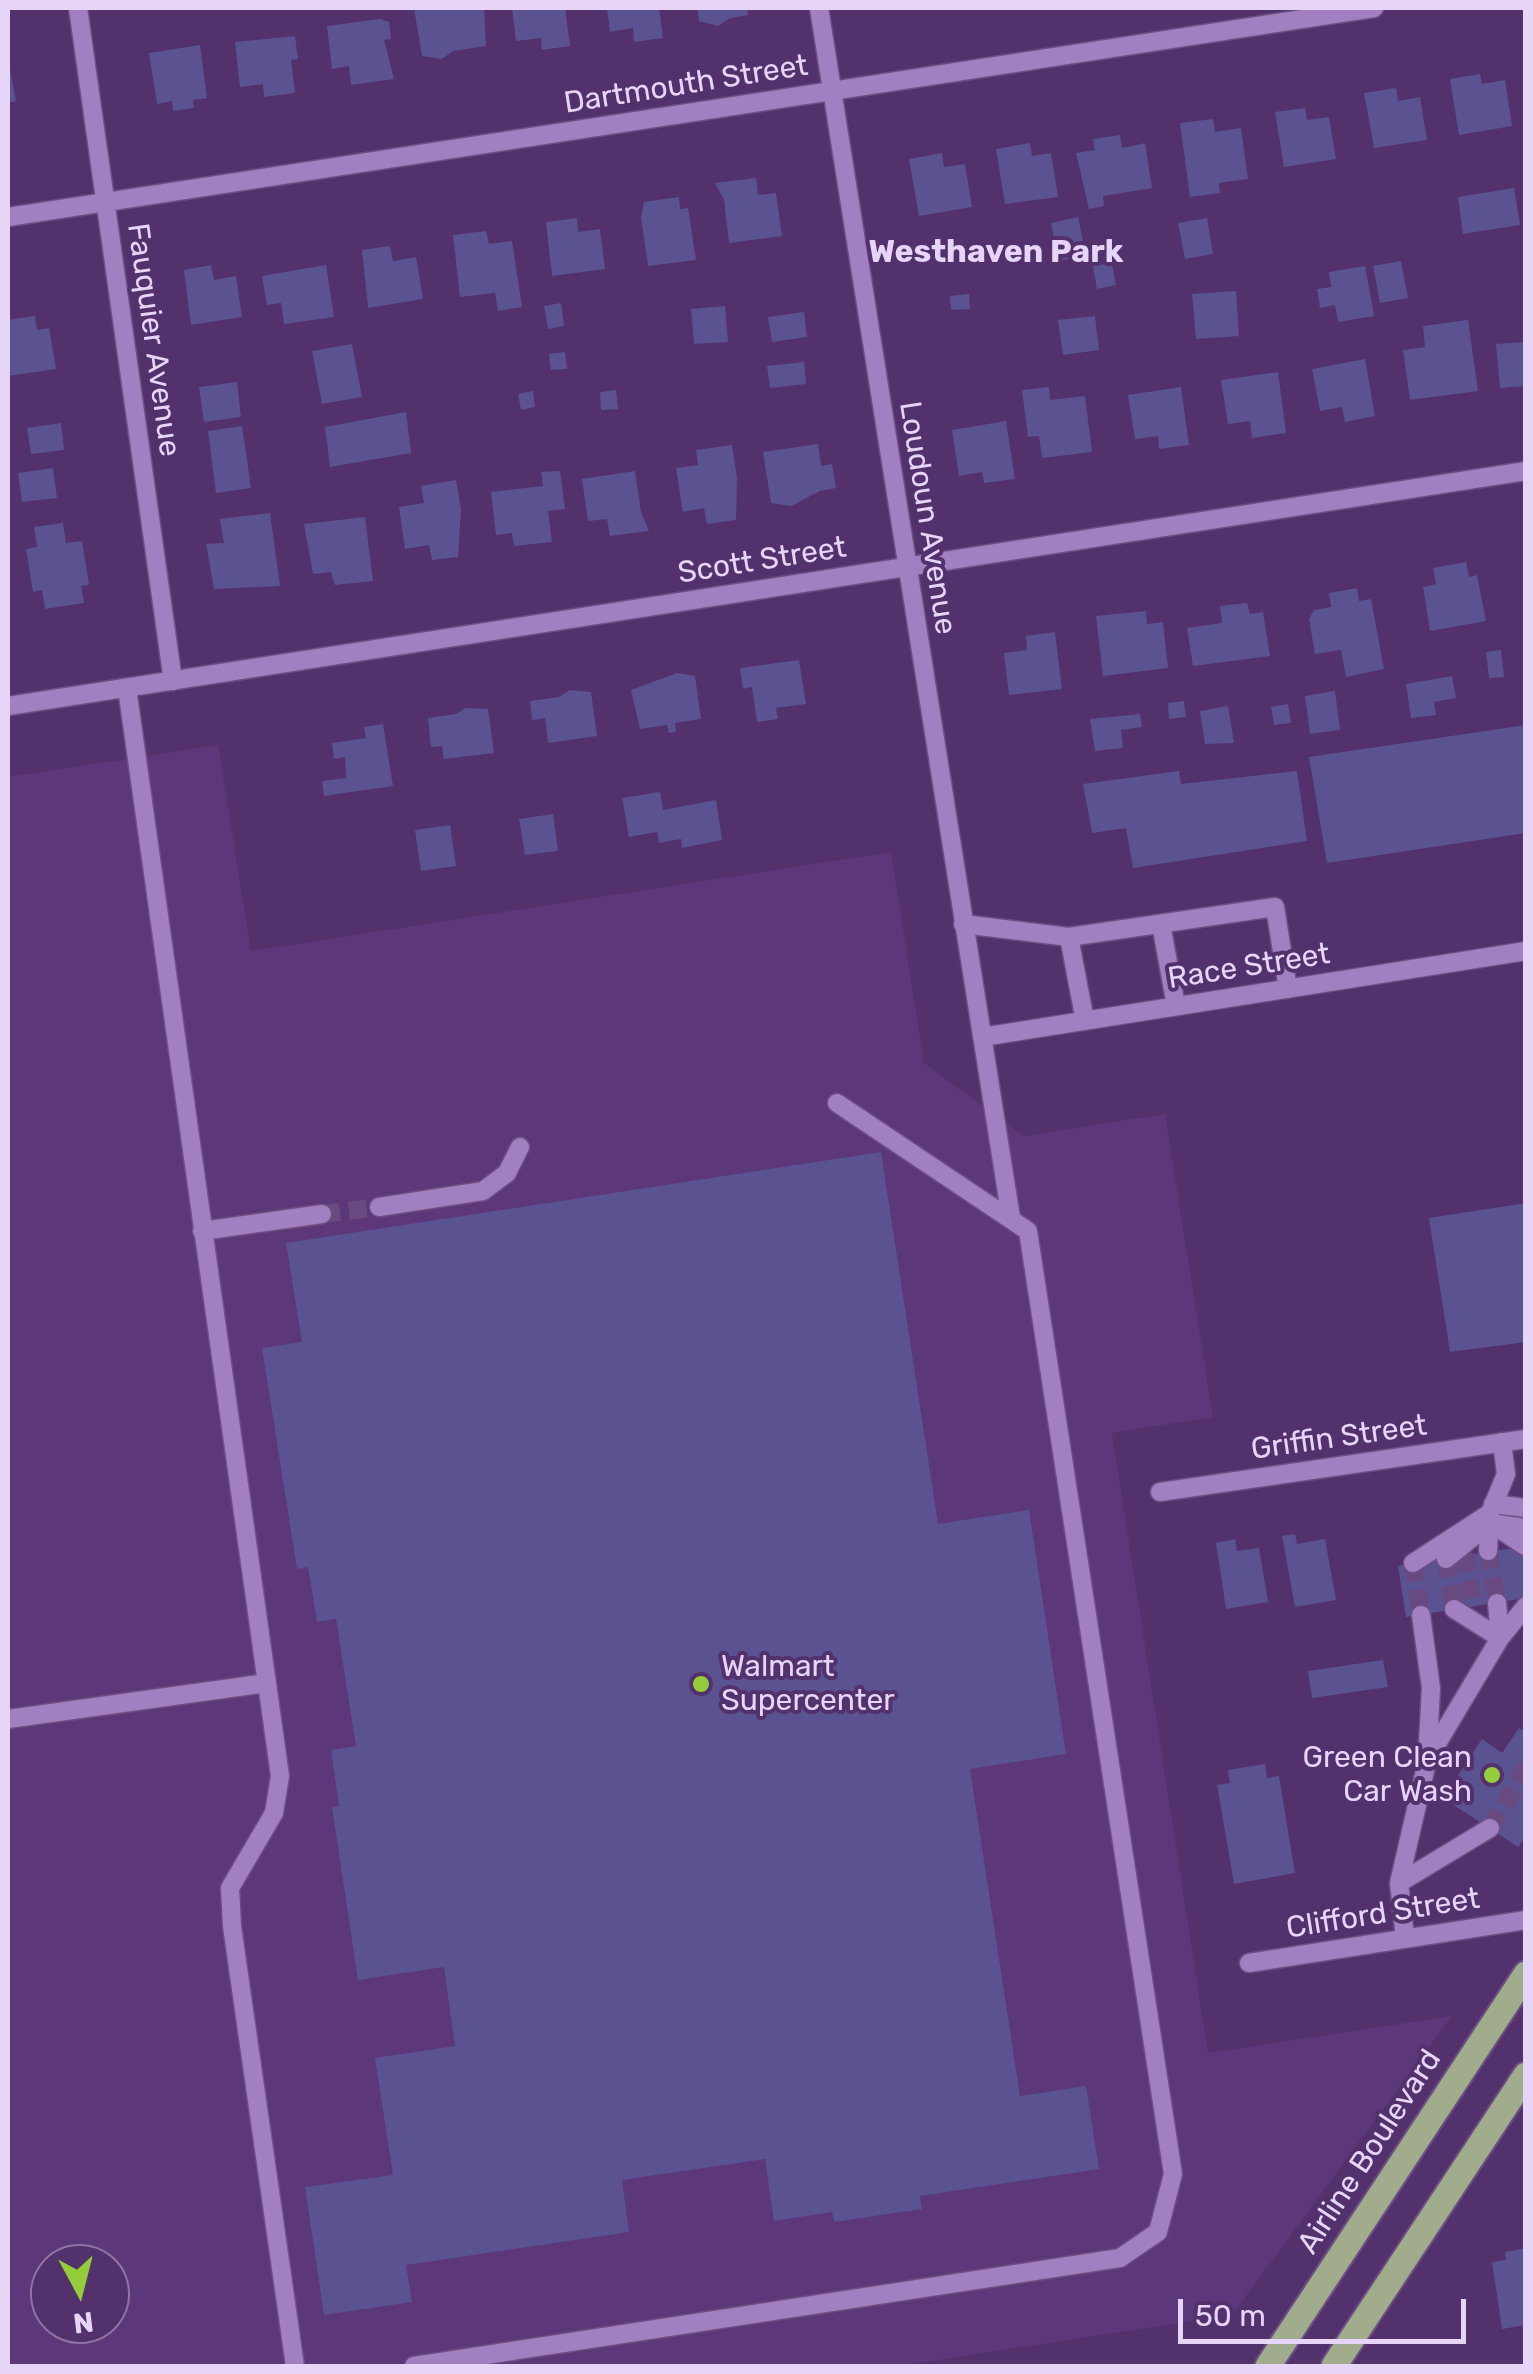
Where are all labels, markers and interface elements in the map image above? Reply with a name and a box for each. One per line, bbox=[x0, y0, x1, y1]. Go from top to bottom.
street label: Dartmouth Street bbox=[562, 48, 810, 122]
street label: Fauquier Avenue bbox=[119, 221, 187, 459]
district label: Westhaven Park bbox=[869, 234, 1123, 272]
street label: Loudoun Avenue bbox=[891, 399, 963, 637]
street label: Scott Street bbox=[675, 530, 849, 592]
street label: Race Street bbox=[1165, 936, 1333, 998]
street label: Griffin Street bbox=[1249, 1408, 1429, 1468]
place label: Walmart Supercenter bbox=[721, 1649, 895, 1720]
marker: Walmart Supercenter bbox=[690, 1673, 712, 1695]
place label: Green Clean Car Wash bbox=[1303, 1740, 1472, 1810]
marker: Green Clean Car Wash bbox=[1481, 1764, 1503, 1786]
street label: Clifford Street bbox=[1284, 1881, 1482, 1947]
street label: Airline Boulevard bbox=[1291, 2043, 1449, 2261]
north arrow bbox=[30, 2244, 130, 2344]
scale bar bbox=[1183, 2279, 1470, 2341]
text: 50 m bbox=[1195, 2298, 1266, 2334]
text: N bbox=[71, 2305, 95, 2340]

